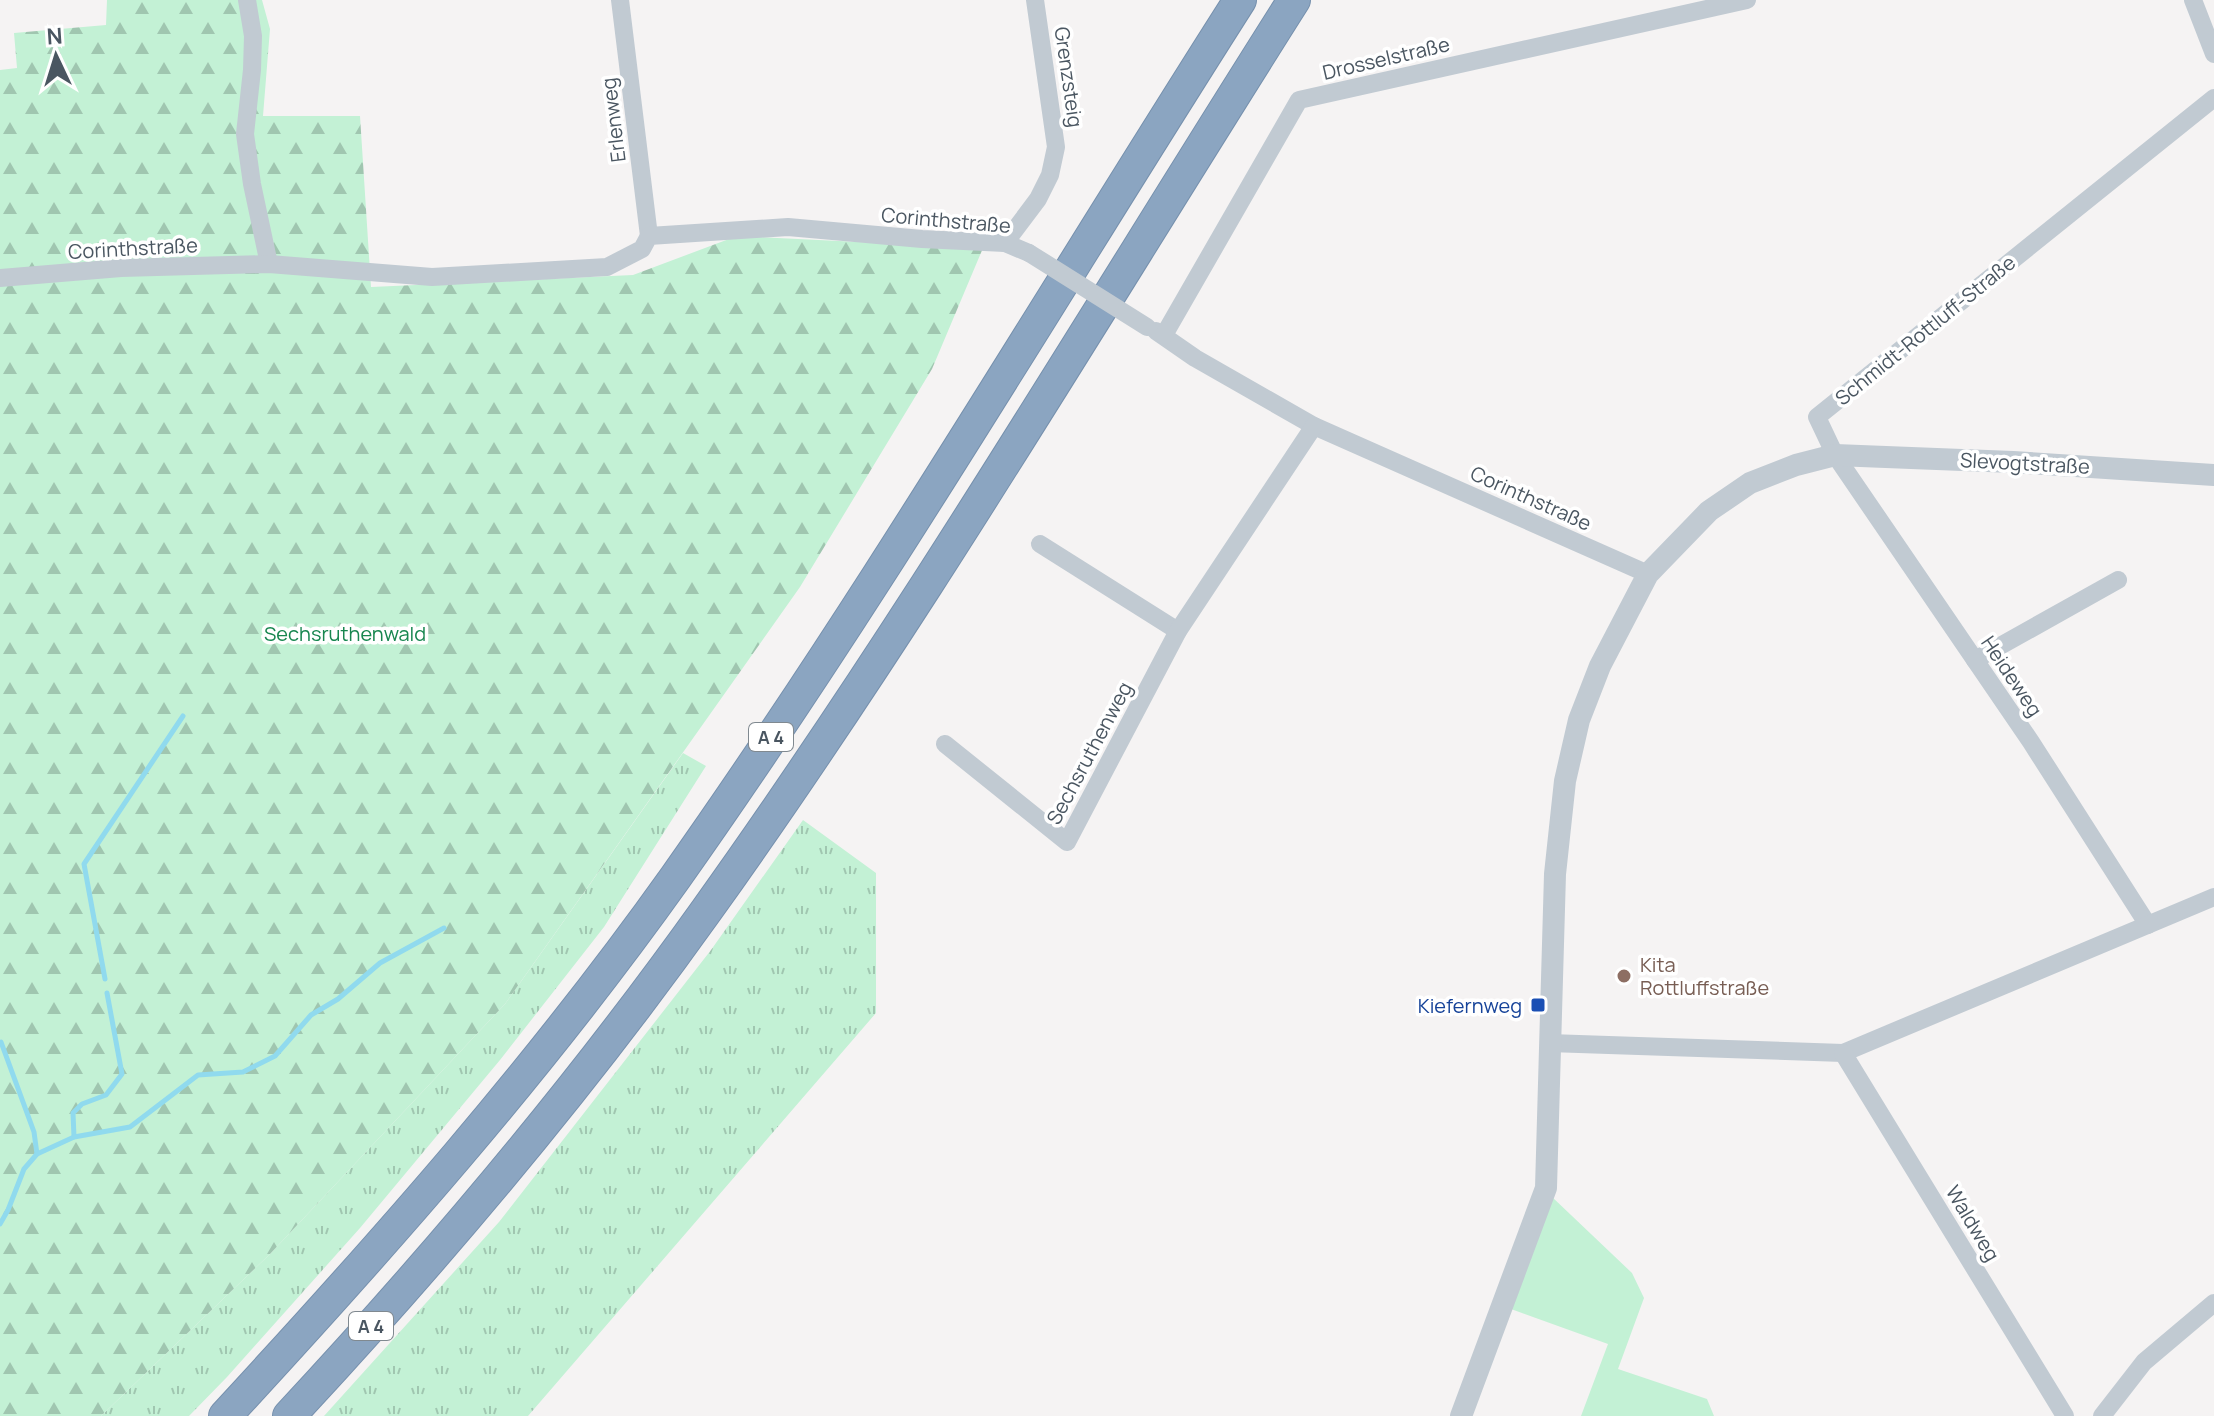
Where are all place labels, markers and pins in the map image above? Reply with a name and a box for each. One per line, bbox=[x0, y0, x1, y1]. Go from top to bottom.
place label: Kita Rottluffstraße bbox=[1640, 951, 1769, 1001]
marker: Kita Rottluffstraße bbox=[1615, 967, 1633, 985]
place label: Kiefernweg bbox=[1418, 992, 1522, 1019]
marker: Kiefernweg bbox=[1529, 996, 1547, 1014]

